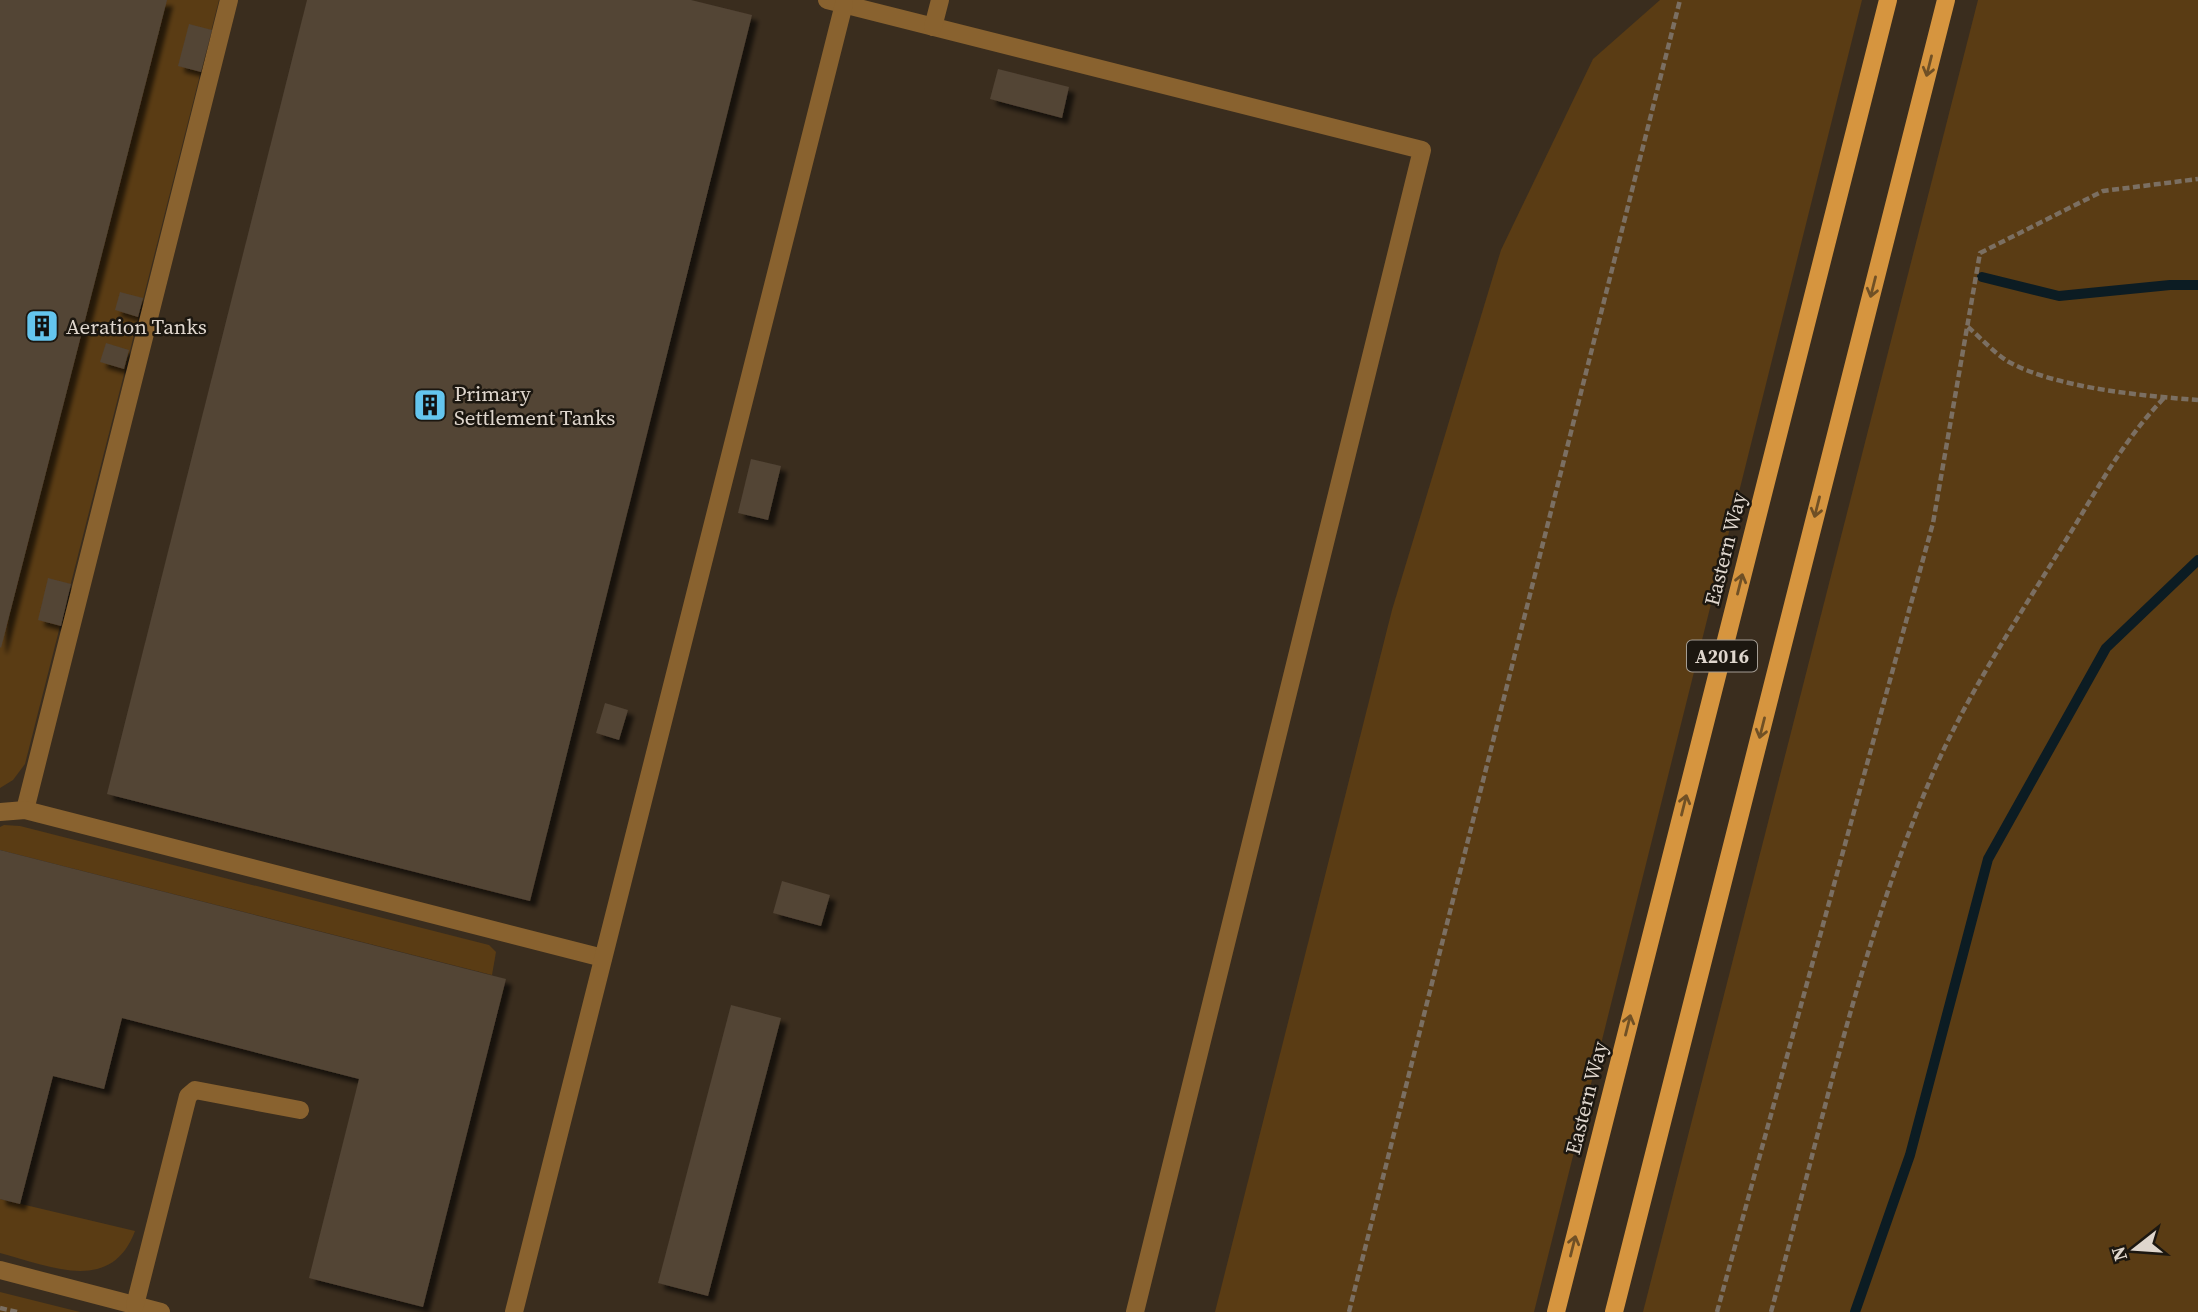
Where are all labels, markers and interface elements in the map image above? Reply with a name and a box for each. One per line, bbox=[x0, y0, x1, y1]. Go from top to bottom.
one-way arrow bbox=[1922, 54, 1935, 77]
one-way arrow bbox=[1866, 275, 1879, 298]
building icon: Aeration Tanks bbox=[23, 307, 61, 345]
place label: Aeration Tanks bbox=[66, 312, 207, 341]
place label: Primary Settlement Tanks bbox=[454, 379, 615, 432]
building icon: Primary Settlement Tanks bbox=[411, 386, 449, 424]
street label: Eastern Way bbox=[1697, 489, 1753, 609]
one-way arrow bbox=[1810, 495, 1823, 518]
one-way arrow bbox=[1734, 573, 1747, 596]
road number: A2016 bbox=[1687, 640, 1757, 671]
one-way arrow bbox=[1755, 716, 1768, 739]
one-way arrow bbox=[1678, 794, 1691, 817]
one-way arrow bbox=[1622, 1014, 1635, 1037]
street label: Eastern Way bbox=[1558, 1038, 1614, 1158]
north arrow bbox=[2100, 1214, 2170, 1284]
one-way arrow bbox=[1567, 1235, 1580, 1258]
text: N bbox=[2104, 1243, 2133, 1264]

